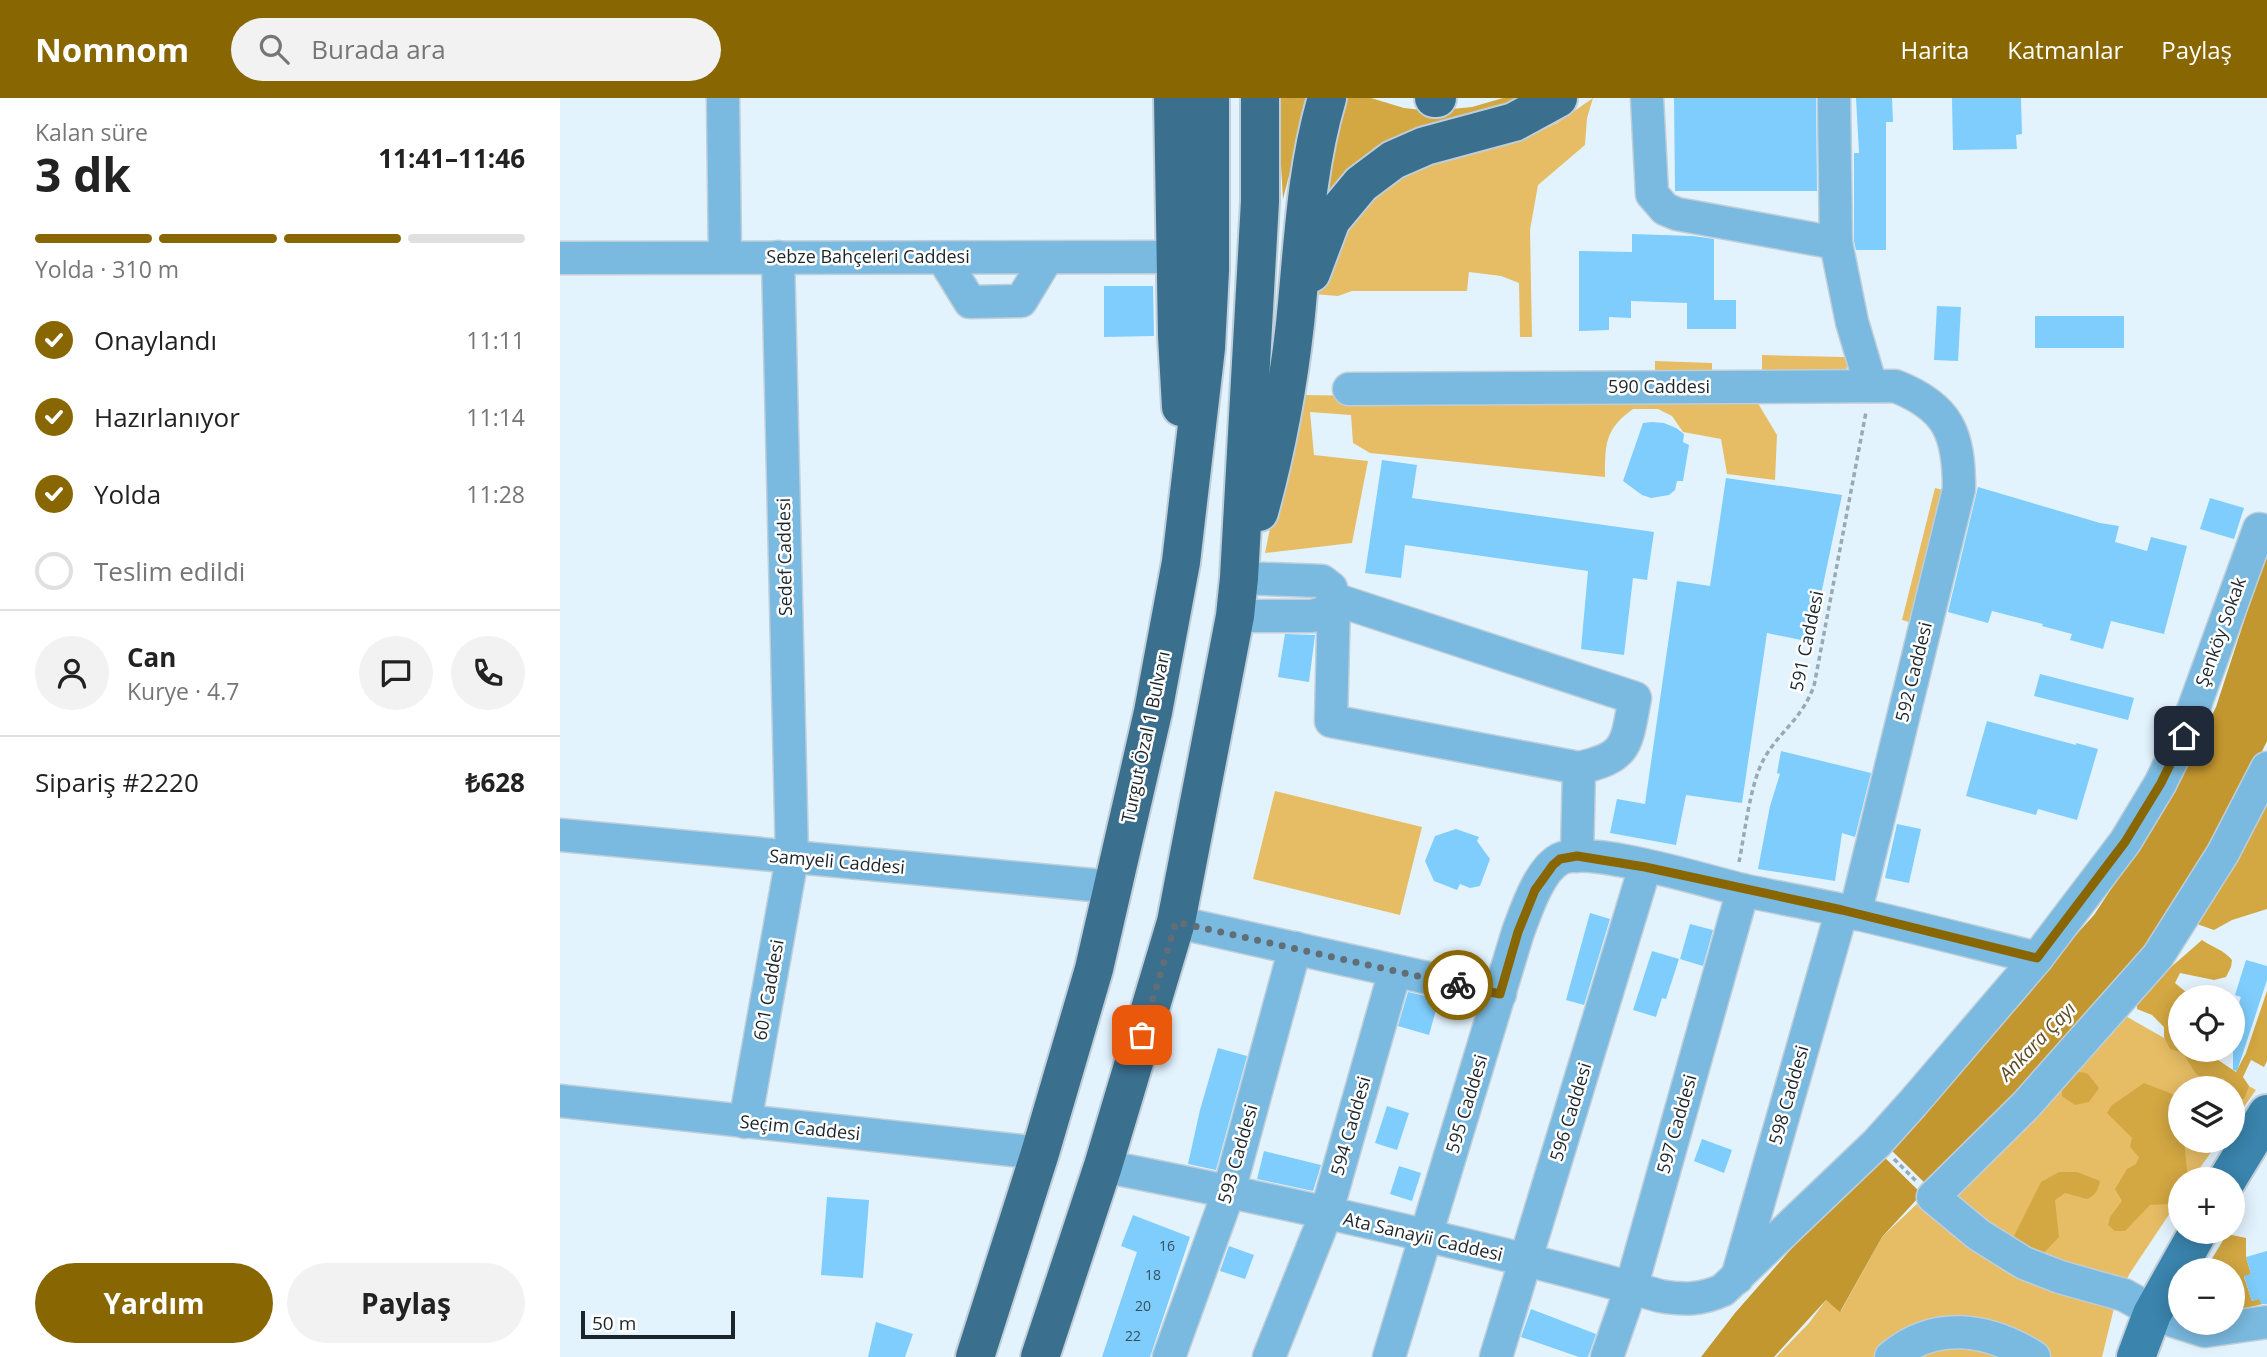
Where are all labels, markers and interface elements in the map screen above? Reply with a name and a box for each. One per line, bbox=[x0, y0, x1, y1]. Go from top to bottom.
search box bbox=[231, 18, 721, 81]
text: Nomnom bbox=[35, 27, 189, 72]
icon: search bbox=[255, 30, 293, 68]
text: Burada ara bbox=[311, 31, 446, 67]
text: Harita bbox=[1901, 33, 1969, 66]
text: Katmanlar bbox=[2007, 33, 2123, 66]
text: Paylaş bbox=[2161, 33, 2232, 66]
text: Kalan süre bbox=[35, 116, 148, 148]
text: 11:41–11:46 bbox=[378, 140, 525, 176]
text: 3 dk bbox=[35, 143, 131, 205]
street label: Sebze Bahçeleri Caddesi bbox=[766, 244, 970, 268]
text: Yolda · 310 m bbox=[35, 253, 179, 285]
icon: check bbox=[35, 321, 73, 359]
text: Onaylandı bbox=[94, 322, 217, 358]
text: 11:11 bbox=[466, 324, 525, 356]
street label: 590 Caddesi bbox=[1608, 374, 1710, 398]
icon: check bbox=[35, 398, 73, 436]
text: Hazırlanıyor bbox=[94, 399, 240, 435]
text: 11:14 bbox=[466, 401, 525, 433]
icon: check bbox=[35, 475, 73, 513]
text: Yolda bbox=[94, 476, 161, 512]
text: 11:28 bbox=[466, 478, 525, 510]
street label: Sedef Caddesi bbox=[771, 498, 797, 616]
text: Teslim edildi bbox=[94, 553, 245, 589]
street label: Şenköy Sokak bbox=[2189, 573, 2251, 690]
street label: 591 Caddesi bbox=[1784, 588, 1828, 693]
street label: 592 Caddesi bbox=[1889, 619, 1937, 724]
button: person bbox=[35, 636, 109, 710]
button: chat bbox=[359, 636, 433, 710]
button: phone bbox=[451, 636, 525, 710]
text: Can bbox=[127, 639, 176, 675]
street label: Turgut Özal 1 Bulvarı bbox=[1115, 649, 1175, 825]
text: Kurye · 4.7 bbox=[127, 675, 239, 707]
pin bbox=[2154, 706, 2214, 766]
icon: home bbox=[2165, 717, 2203, 755]
text: Sipariş #2220 bbox=[35, 764, 199, 800]
text: ₺628 bbox=[466, 764, 525, 800]
street label: Samyeli Caddesi bbox=[768, 843, 906, 879]
street label: 601 Caddesi bbox=[747, 937, 789, 1042]
courier bbox=[1423, 950, 1493, 1020]
icon: bike bbox=[1439, 966, 1477, 1004]
map controls bbox=[2168, 985, 2245, 1335]
button: locate bbox=[2168, 985, 2245, 1062]
water label: Ankara Çayı bbox=[1991, 996, 2081, 1088]
pin bbox=[1112, 1005, 1172, 1065]
icon: bag bbox=[1123, 1016, 1161, 1054]
street label: 598 Caddesi bbox=[1762, 1042, 1814, 1147]
street label: 595 Caddesi bbox=[1440, 1051, 1492, 1156]
street label: 596 Caddesi bbox=[1544, 1059, 1596, 1164]
street label: 597 Caddesi bbox=[1650, 1071, 1702, 1176]
street label: 594 Caddesi bbox=[1324, 1073, 1376, 1178]
button: layers bbox=[2168, 1076, 2245, 1153]
street label: 593 Caddesi bbox=[1211, 1101, 1263, 1206]
street label: Seçim Caddesi bbox=[739, 1109, 862, 1145]
button: + bbox=[2168, 1167, 2245, 1244]
street label: Ata Sanayii Caddesi bbox=[1341, 1206, 1505, 1266]
house number: 16 bbox=[1159, 1236, 1175, 1255]
button: − bbox=[2168, 1258, 2245, 1335]
button: Yardım bbox=[35, 1263, 273, 1343]
button: Paylaş bbox=[287, 1263, 525, 1343]
house number: 18 bbox=[1145, 1265, 1161, 1284]
house number: 20 bbox=[1135, 1296, 1151, 1315]
scale bar bbox=[581, 1308, 735, 1340]
text: 50 m bbox=[592, 1310, 636, 1336]
house number: 22 bbox=[1125, 1326, 1141, 1345]

